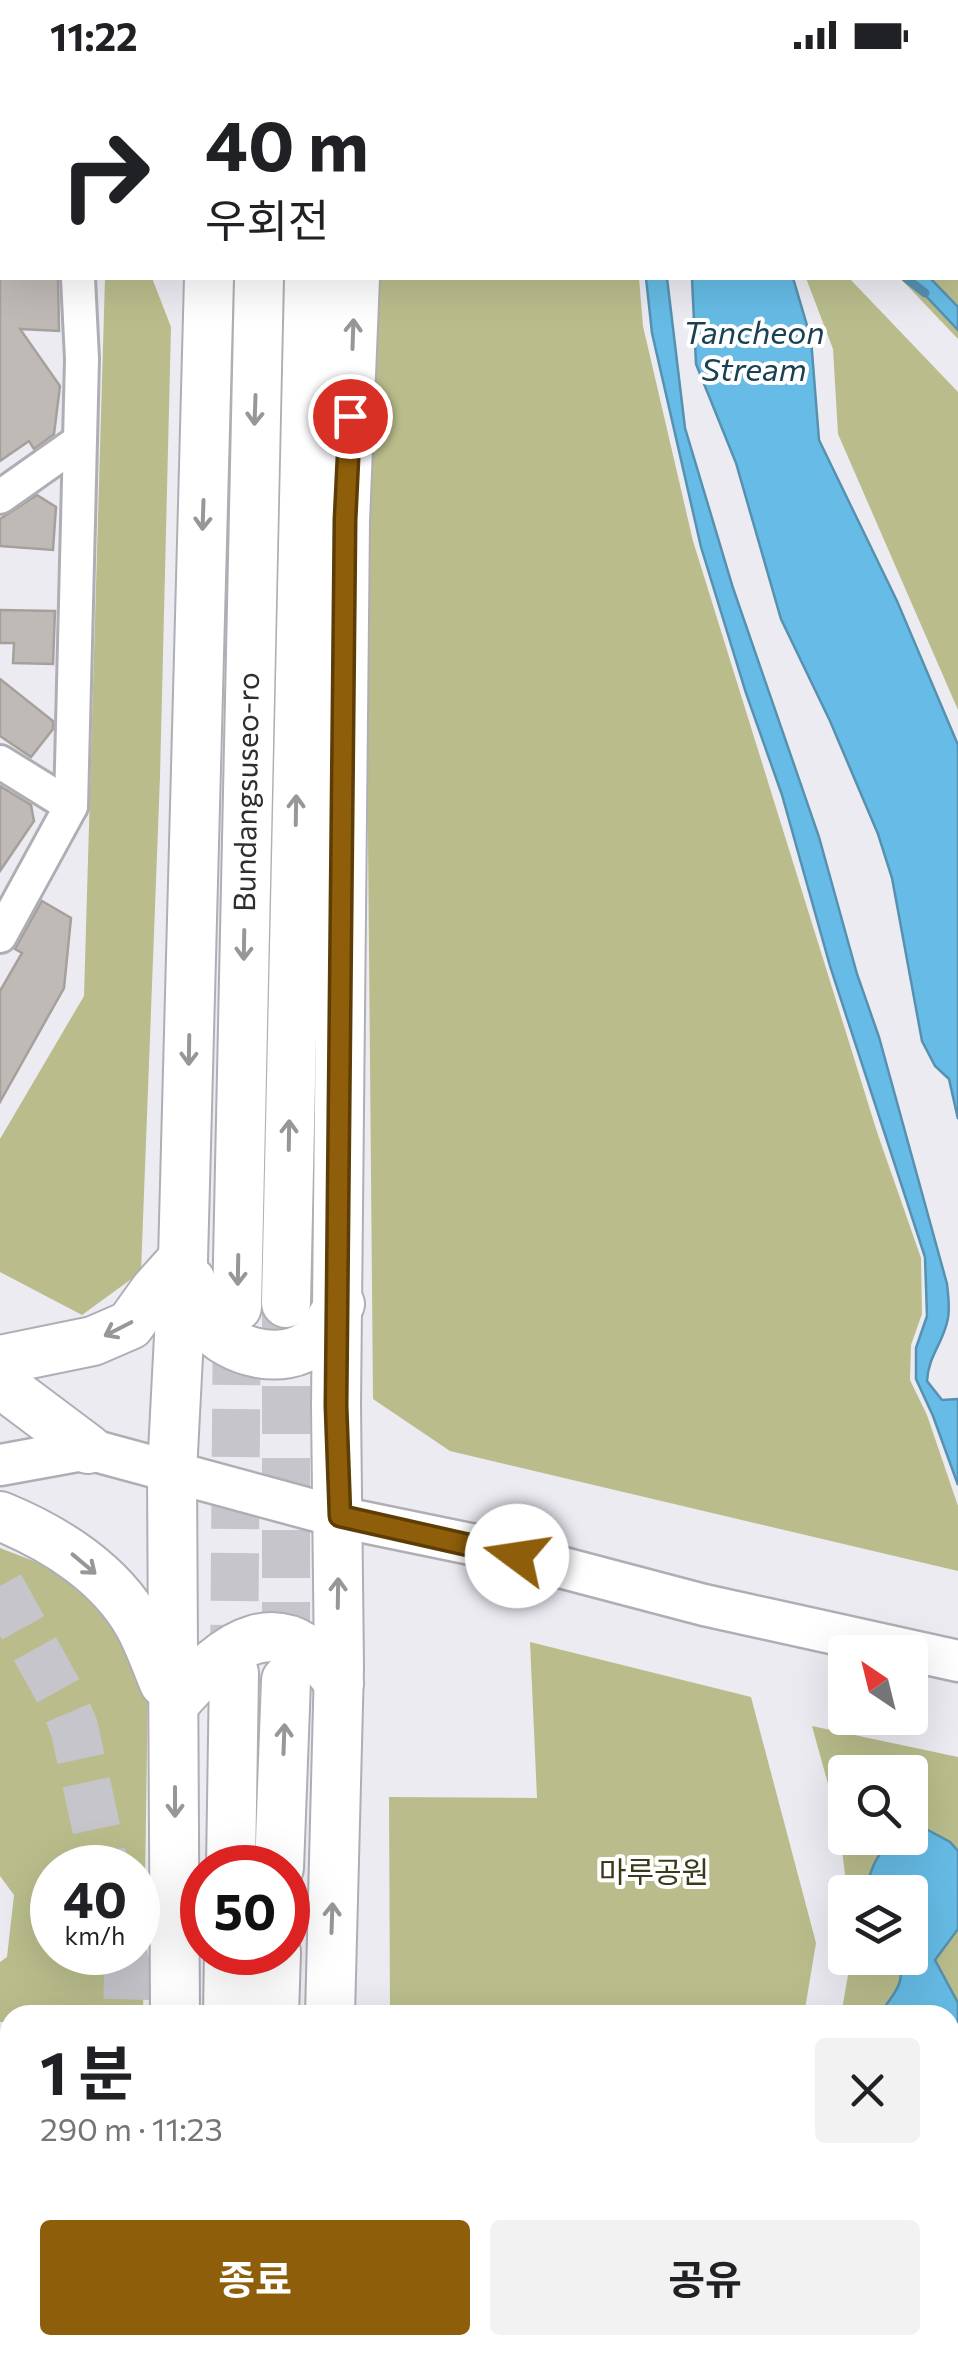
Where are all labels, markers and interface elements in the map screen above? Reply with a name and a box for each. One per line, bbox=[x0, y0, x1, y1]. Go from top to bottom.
text: 11:22 bbox=[50, 12, 138, 59]
text: 40 m bbox=[205, 100, 369, 185]
icon: right bbox=[40, 110, 170, 240]
text: 우회전 bbox=[205, 191, 329, 246]
water label: Tancheon Stream bbox=[683, 311, 825, 388]
one-way arrow bbox=[344, 319, 363, 351]
pin bbox=[308, 374, 393, 459]
icon: arrive bbox=[323, 389, 378, 444]
one-way arrow bbox=[246, 393, 265, 425]
one-way arrow bbox=[193, 498, 212, 530]
street label: Bundangsuseo-ro bbox=[224, 672, 265, 912]
one-way arrow bbox=[286, 795, 306, 828]
one-way arrow bbox=[235, 928, 254, 960]
one-way arrow bbox=[179, 1033, 198, 1065]
one-way arrow bbox=[280, 1120, 299, 1152]
one-way arrow bbox=[228, 1253, 247, 1285]
one-way arrow bbox=[103, 1320, 133, 1339]
position arrow bbox=[465, 1504, 569, 1608]
one-way arrow bbox=[70, 1553, 96, 1575]
one-way arrow bbox=[328, 1577, 348, 1610]
north arrow bbox=[828, 1635, 928, 1735]
map controls bbox=[828, 1635, 928, 1975]
one-way arrow bbox=[275, 1723, 294, 1756]
button: search bbox=[828, 1755, 928, 1855]
one-way arrow bbox=[166, 1784, 184, 1817]
speed limit sign: 50 bbox=[180, 1845, 310, 1975]
park label: 마루공원 bbox=[599, 1852, 709, 1889]
text: 40 bbox=[63, 1867, 127, 1928]
button: layers bbox=[828, 1875, 928, 1975]
one-way arrow bbox=[323, 1902, 342, 1934]
text: km/h bbox=[65, 1920, 125, 1950]
text: 1 분 bbox=[40, 2034, 134, 2107]
button: close bbox=[815, 2038, 920, 2143]
text: 290 m · 11:23 bbox=[40, 2108, 223, 2148]
button: 종료 bbox=[40, 2220, 470, 2335]
button: 공유 bbox=[490, 2220, 920, 2335]

